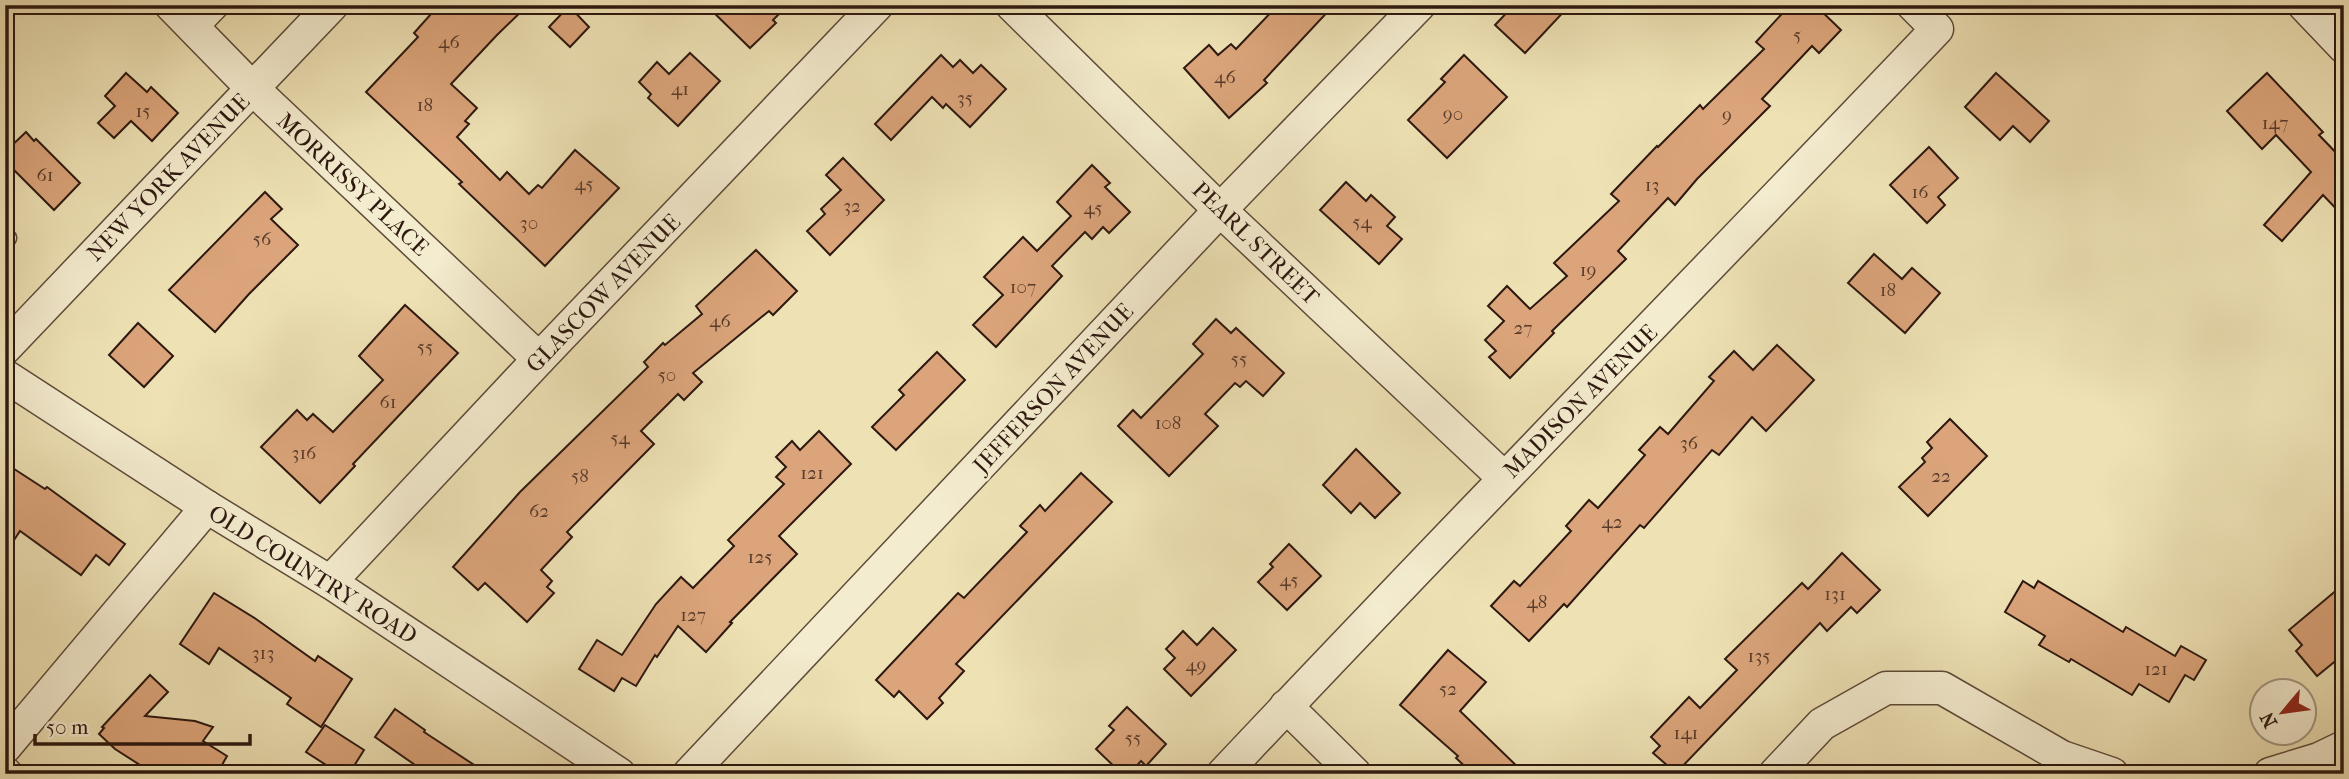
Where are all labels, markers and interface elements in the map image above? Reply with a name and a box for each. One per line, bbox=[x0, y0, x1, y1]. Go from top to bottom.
house number: 5 bbox=[1793, 24, 1801, 46]
house number: 46 bbox=[438, 31, 460, 53]
house number: 46 bbox=[1214, 66, 1236, 88]
house number: 41 bbox=[671, 78, 689, 100]
house number: 35 bbox=[957, 87, 973, 109]
street label: NEW YORK AVENUE bbox=[81, 88, 255, 267]
house number: 18 bbox=[417, 94, 433, 116]
house number: 15 bbox=[136, 100, 150, 122]
house number: 90 bbox=[1443, 103, 1463, 125]
house number: 9 bbox=[1722, 104, 1732, 126]
street label: MORRISSY PLACE bbox=[271, 107, 434, 262]
house number: 147 bbox=[2262, 112, 2288, 134]
house number: 61 bbox=[37, 164, 53, 186]
house number: 45 bbox=[575, 173, 593, 195]
house number: 13 bbox=[1645, 174, 1659, 196]
street label: PEARL STREET bbox=[1187, 176, 1325, 311]
house number: 16 bbox=[1912, 181, 1929, 203]
house number: 32 bbox=[843, 195, 861, 217]
house number: 45 bbox=[1084, 197, 1102, 219]
street label: GLASCOW AVENUE bbox=[521, 208, 686, 378]
house number: 54 bbox=[1352, 211, 1372, 233]
house number: 30 bbox=[520, 212, 538, 234]
house number: 56 bbox=[253, 228, 272, 250]
house number: 19 bbox=[1580, 259, 1596, 281]
house number: 107 bbox=[1010, 276, 1036, 298]
house number: 18 bbox=[1880, 279, 1896, 301]
street label: JEFFERSON AVENUE bbox=[966, 298, 1139, 480]
house number: 46 bbox=[709, 310, 731, 332]
house number: 27 bbox=[1514, 317, 1532, 339]
street label: MADISON AVENUE bbox=[1498, 319, 1663, 484]
house number: 55 bbox=[417, 336, 433, 358]
house number: 55 bbox=[1231, 348, 1247, 370]
house number: 50 bbox=[658, 364, 676, 386]
house number: 61 bbox=[380, 391, 396, 413]
house number: 108 bbox=[1155, 412, 1181, 434]
house number: 54 bbox=[610, 427, 630, 449]
house number: 36 bbox=[1680, 432, 1699, 454]
house number: 316 bbox=[292, 442, 317, 464]
house number: 121 bbox=[800, 462, 824, 484]
house number: 58 bbox=[571, 465, 589, 487]
house number: 22 bbox=[1931, 465, 1951, 487]
street label: OLD COUNTRY ROAD bbox=[203, 499, 422, 650]
house number: 62 bbox=[529, 500, 549, 522]
house number: 42 bbox=[1602, 511, 1623, 533]
house number: 125 bbox=[748, 546, 772, 568]
house number: 45 bbox=[1280, 569, 1298, 591]
house number: 131 bbox=[1824, 583, 1846, 605]
house number: 48 bbox=[1527, 591, 1547, 613]
house number: 127 bbox=[680, 604, 706, 626]
house number: 313 bbox=[252, 642, 274, 664]
house number: 135 bbox=[1748, 645, 1770, 667]
house number: 49 bbox=[1185, 654, 1207, 676]
house number: 121 bbox=[2144, 658, 2168, 680]
house number: 52 bbox=[1439, 678, 1457, 700]
north arrow bbox=[2248, 678, 2318, 748]
scale bar bbox=[35, 702, 250, 746]
text: N bbox=[2256, 708, 2282, 731]
text: 50 m bbox=[46, 715, 89, 739]
house number: 141 bbox=[1674, 722, 1698, 744]
house number: 55 bbox=[1125, 727, 1141, 749]

